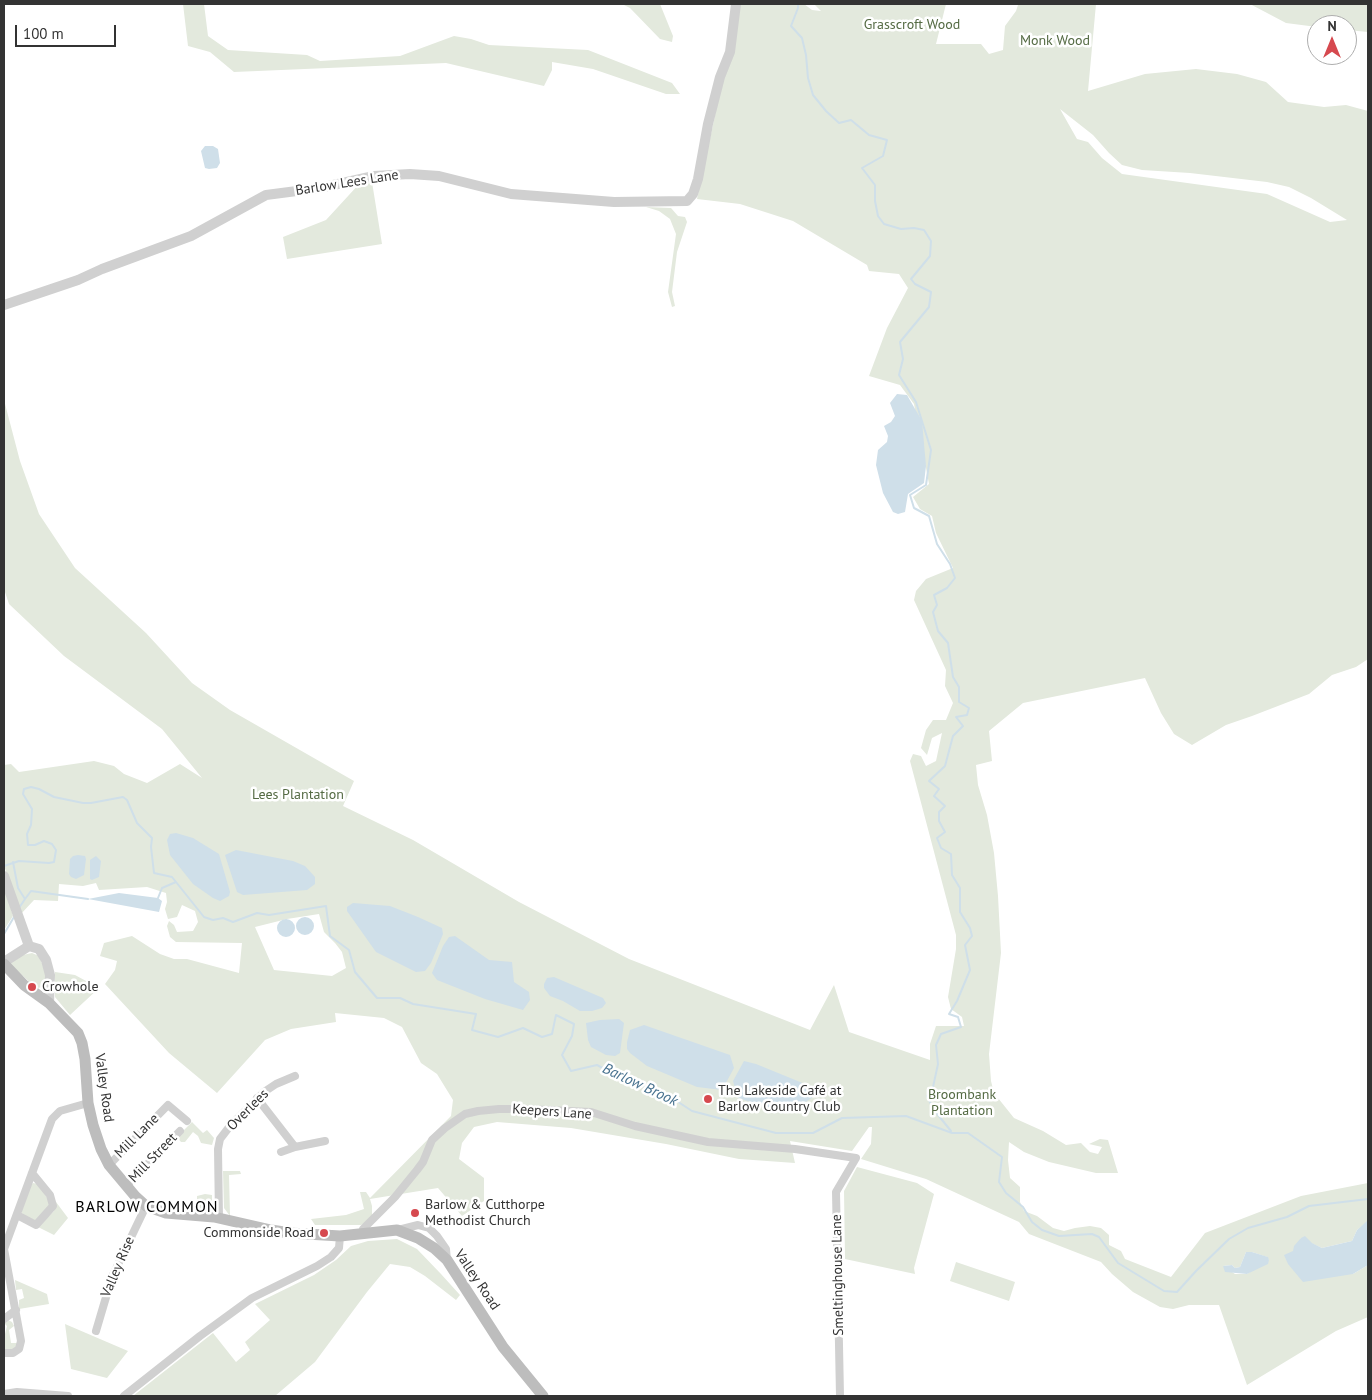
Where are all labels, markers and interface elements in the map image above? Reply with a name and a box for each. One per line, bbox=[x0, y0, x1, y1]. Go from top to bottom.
scale bar bbox=[18, 15, 119, 47]
north arrow bbox=[1307, 15, 1357, 65]
park label: Grasscroft Wood bbox=[864, 17, 960, 33]
text: N bbox=[1327, 17, 1337, 35]
text: 100 m bbox=[23, 24, 64, 43]
park label: Monk Wood bbox=[1020, 33, 1090, 49]
street label: Barlow Lees Lane bbox=[294, 167, 400, 199]
park label: Lees Plantation bbox=[252, 787, 344, 803]
place label: Crowhole bbox=[42, 979, 99, 995]
marker: Crowhole bbox=[26, 981, 38, 993]
street label: Valley Road bbox=[91, 1053, 117, 1123]
water label: Barlow Brook bbox=[599, 1060, 681, 1110]
place label: The Lakeside Café at Barlow Country Club bbox=[718, 1083, 841, 1116]
street label: Overlees bbox=[224, 1086, 272, 1134]
park label: Broombank Plantation bbox=[928, 1087, 996, 1120]
marker: The Lakeside Café at Barlow Country Club bbox=[702, 1093, 714, 1105]
street label: Keepers Lane bbox=[512, 1101, 592, 1123]
street label: Mill Lane bbox=[111, 1110, 163, 1162]
street label: Mill Street bbox=[125, 1130, 181, 1186]
district label: BARLOW COMMON bbox=[74, 1197, 220, 1217]
place label: Barlow & Cutthorpe Methodist Church bbox=[425, 1197, 545, 1230]
marker: Barlow & Cutthorpe Methodist Church bbox=[409, 1207, 421, 1219]
street label: Smeltinghouse Lane bbox=[829, 1214, 847, 1336]
place label: Commonside Road bbox=[203, 1225, 314, 1241]
marker: Commonside Road bbox=[318, 1227, 330, 1239]
street label: Valley Rise bbox=[98, 1234, 138, 1300]
street label: Valley Road bbox=[451, 1247, 503, 1313]

